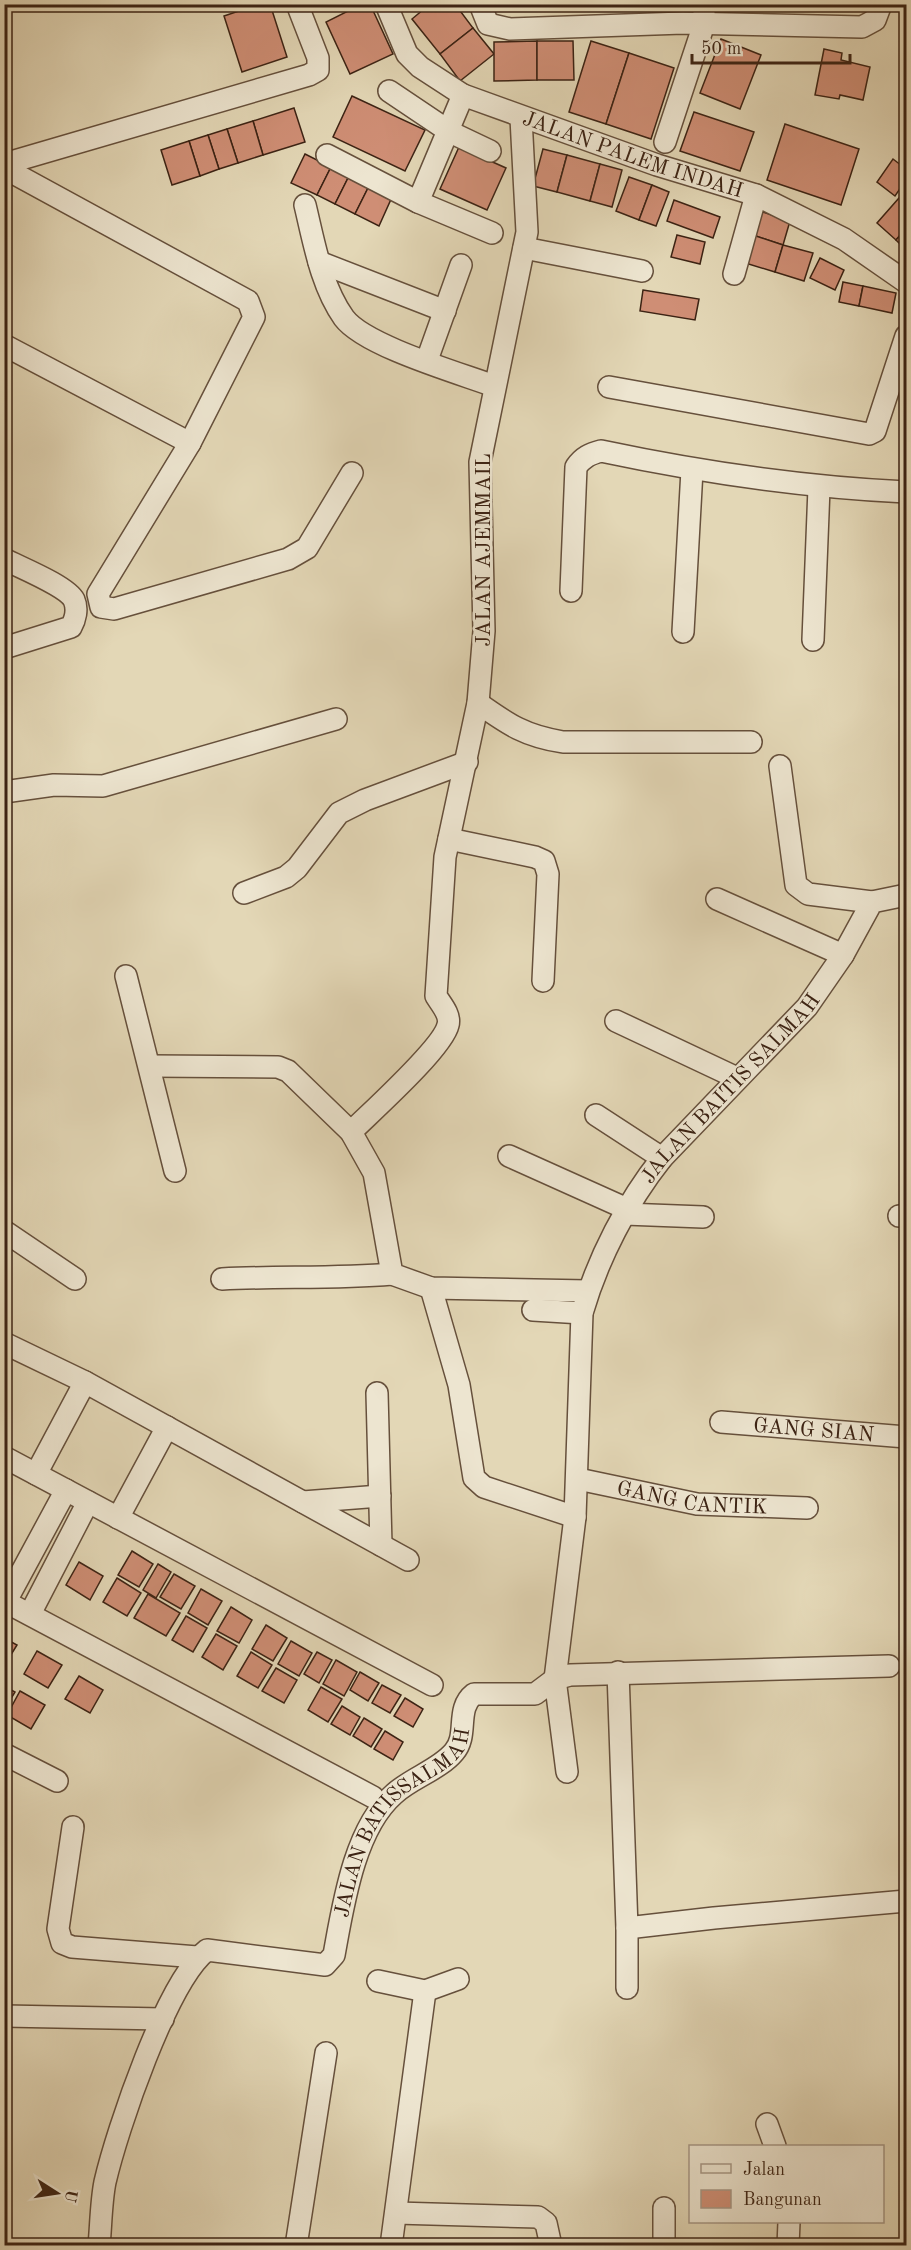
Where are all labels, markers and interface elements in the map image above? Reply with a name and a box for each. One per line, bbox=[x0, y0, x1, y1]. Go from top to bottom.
scale bar bbox=[692, 27, 850, 65]
text: 50 m bbox=[701, 40, 741, 58]
street label: JALAN PALEM INDAH bbox=[520, 108, 745, 202]
street label: JALAN AJEMMAIL bbox=[474, 453, 495, 647]
street label: JALAN BAITIS SALMAH bbox=[638, 991, 825, 1188]
street label: GANG SIAN bbox=[752, 1416, 875, 1446]
street label: GANG CANTIK bbox=[615, 1478, 768, 1519]
street label: JALAN BATISSALMAH bbox=[332, 1726, 474, 1919]
legend bbox=[689, 2145, 884, 2223]
text: Jalan bbox=[743, 2161, 785, 2179]
north arrow bbox=[27, 2163, 87, 2223]
text: U bbox=[61, 2188, 79, 2204]
text: Bangunan bbox=[743, 2191, 822, 2209]

